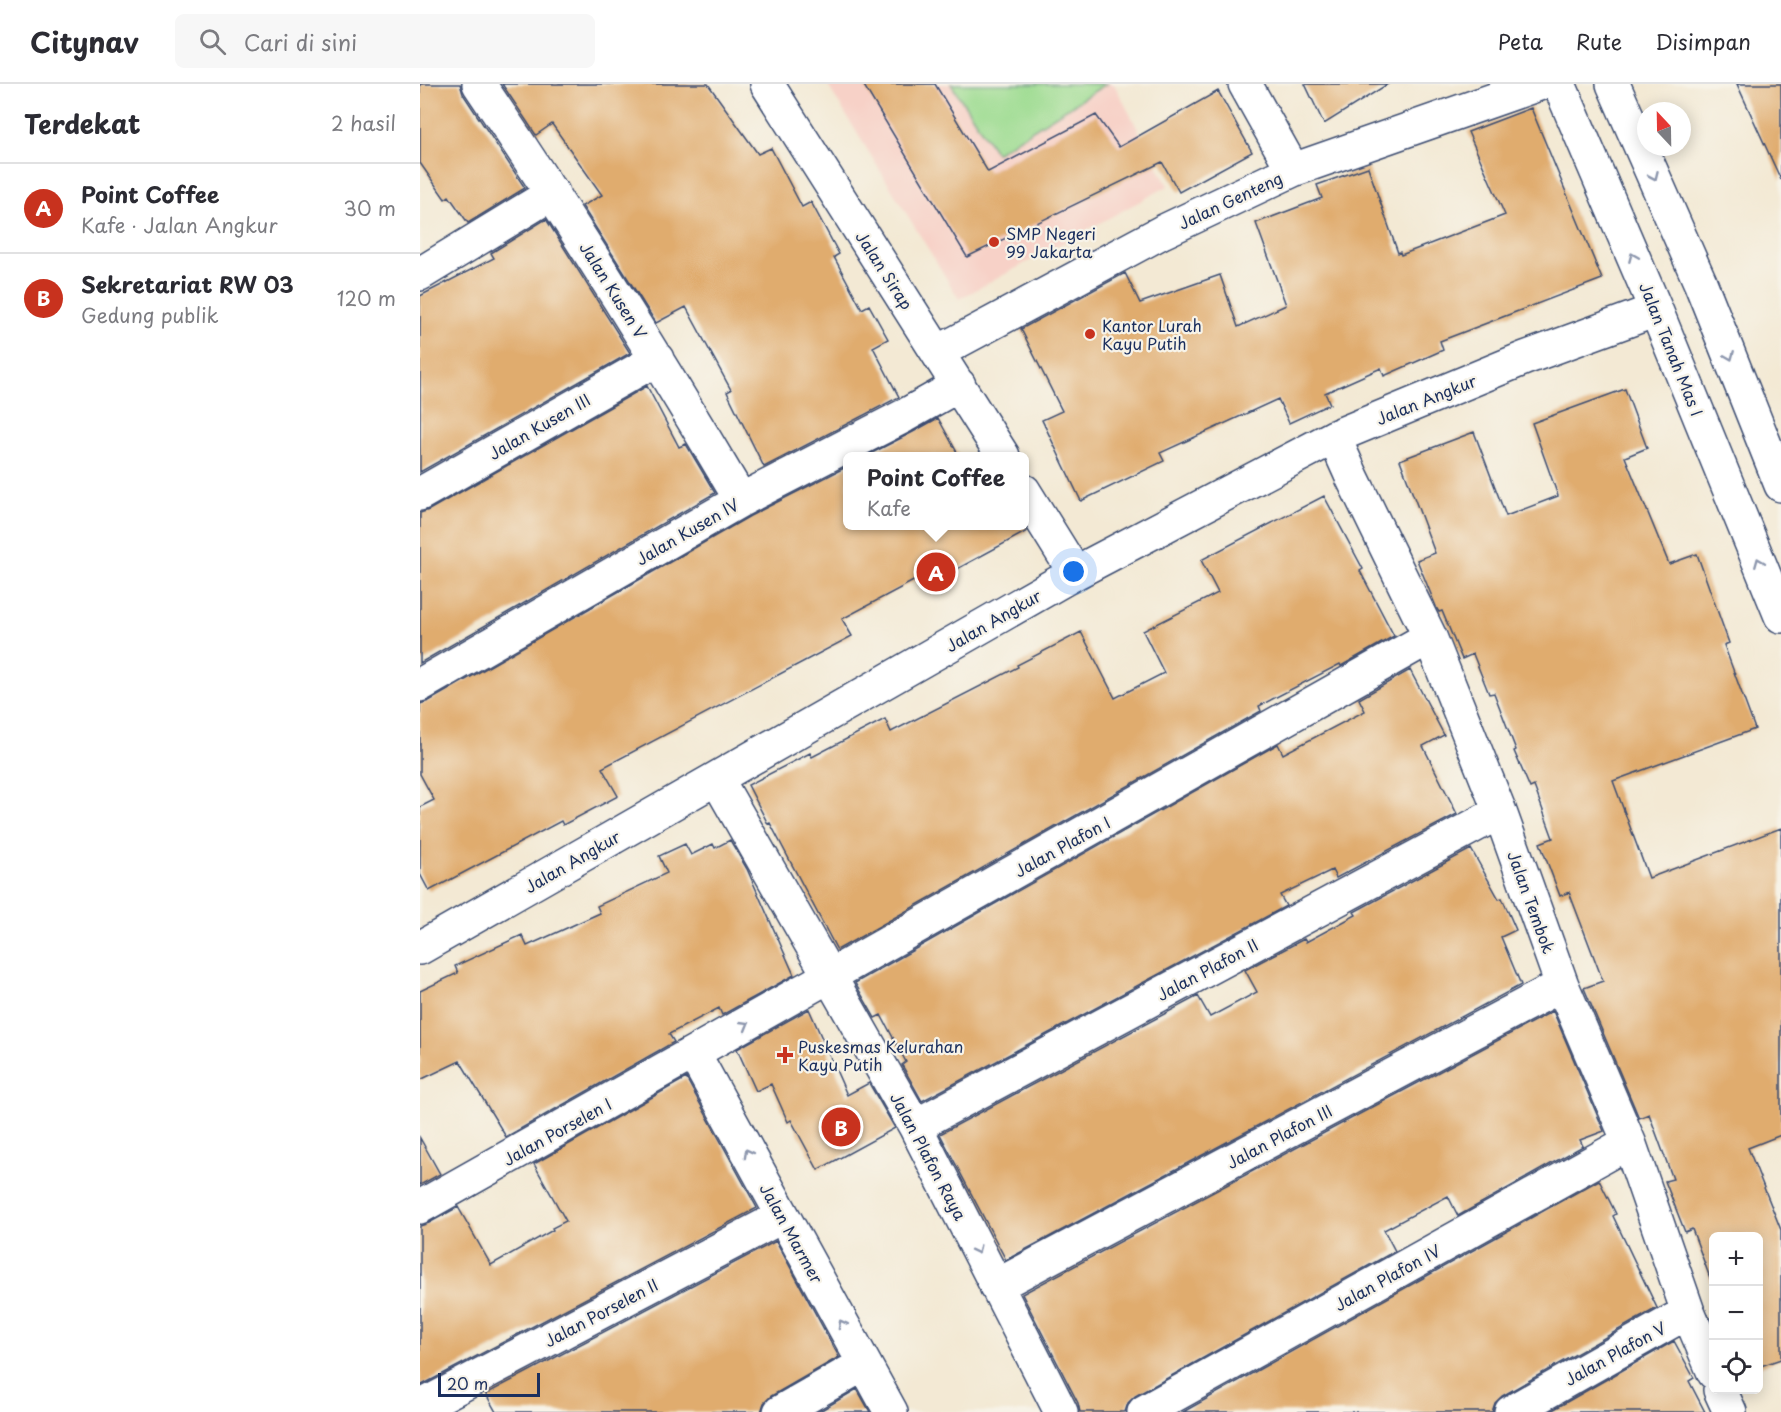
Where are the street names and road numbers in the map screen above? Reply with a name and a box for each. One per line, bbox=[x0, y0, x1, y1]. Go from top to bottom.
street label: Jalan Genteng bbox=[1174, 165, 1286, 235]
street label: Jalan Sirap bbox=[851, 226, 919, 314]
street label: Jalan Kusen V bbox=[575, 237, 653, 343]
street label: Jalan Tanah Mas I bbox=[1634, 278, 1710, 420]
street label: Jalan Angkur bbox=[1372, 368, 1480, 430]
street label: Jalan Kusen III bbox=[484, 387, 594, 465]
street label: Jalan Kusen IV bbox=[631, 492, 743, 570]
street label: Jalan Angkur bbox=[941, 583, 1046, 657]
street label: Jalan Plafon I bbox=[1010, 810, 1114, 882]
street label: Jalan Angkur bbox=[520, 824, 625, 898]
street label: Jalan Tembok bbox=[1502, 847, 1562, 957]
street label: Jalan Plafon II bbox=[1152, 932, 1262, 1006]
street label: Jalan Plafon Raya bbox=[885, 1088, 973, 1224]
street label: Jalan Porselen I bbox=[498, 1091, 616, 1171]
street label: Jalan Plafon III bbox=[1222, 1098, 1336, 1174]
street label: Jalan Marmer bbox=[755, 1179, 830, 1288]
street label: Jalan Plafon IV bbox=[1329, 1238, 1445, 1316]
street label: Jalan Porselen II bbox=[540, 1272, 662, 1352]
street label: Jalan Plafon V bbox=[1560, 1315, 1670, 1391]

